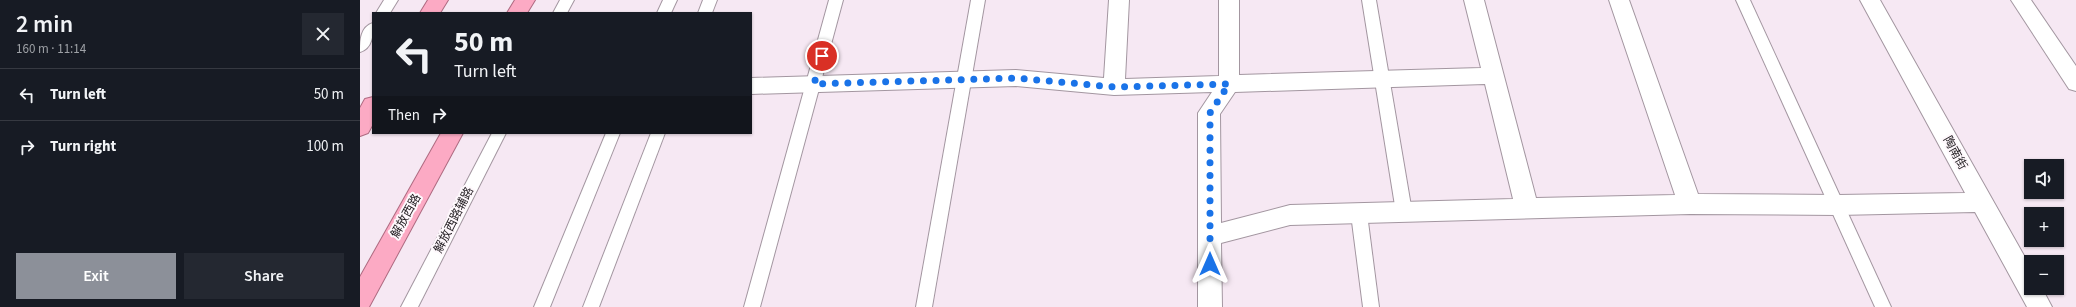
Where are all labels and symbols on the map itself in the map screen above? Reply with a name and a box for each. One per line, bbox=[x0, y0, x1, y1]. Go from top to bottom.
pin bbox=[805, 39, 839, 73]
street label: 陶南街 bbox=[1939, 133, 1971, 173]
street label: 解放西路辅路 bbox=[430, 184, 478, 256]
street label: 解放西路 bbox=[387, 191, 425, 241]
position arrow bbox=[1189, 243, 1231, 285]

